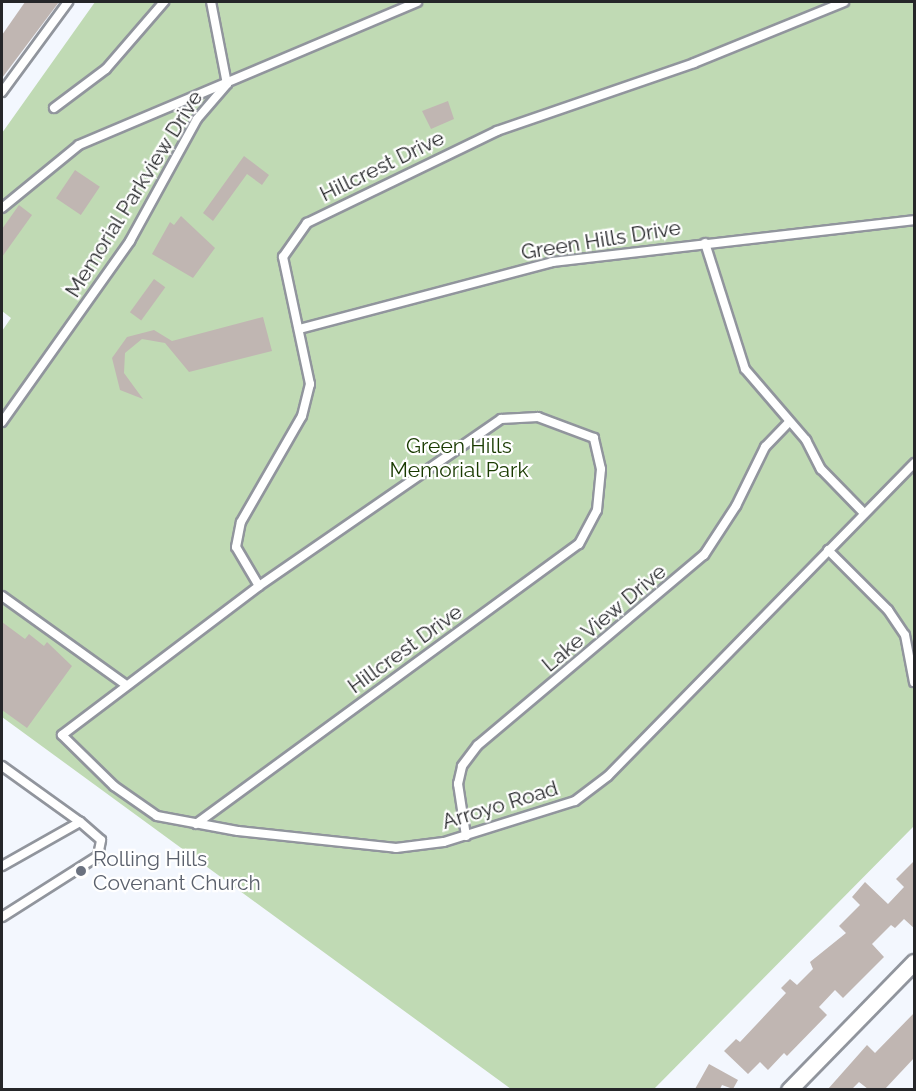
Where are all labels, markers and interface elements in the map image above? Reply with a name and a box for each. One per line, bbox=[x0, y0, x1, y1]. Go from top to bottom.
street label: Memorial Parkview Drive bbox=[60, 86, 208, 302]
street label: Hillcrest Drive bbox=[316, 125, 448, 207]
street label: Green Hills Drive bbox=[519, 215, 683, 265]
park label: Green Hills Memorial Park bbox=[389, 433, 529, 483]
street label: Lake View Drive bbox=[536, 558, 672, 678]
street label: Hillcrest Drive bbox=[343, 599, 467, 699]
street label: Arroyo Road bbox=[439, 775, 561, 835]
place label: Rolling Hills Covenant Church bbox=[93, 846, 261, 896]
marker: Rolling Hills Covenant Church bbox=[74, 864, 88, 878]

